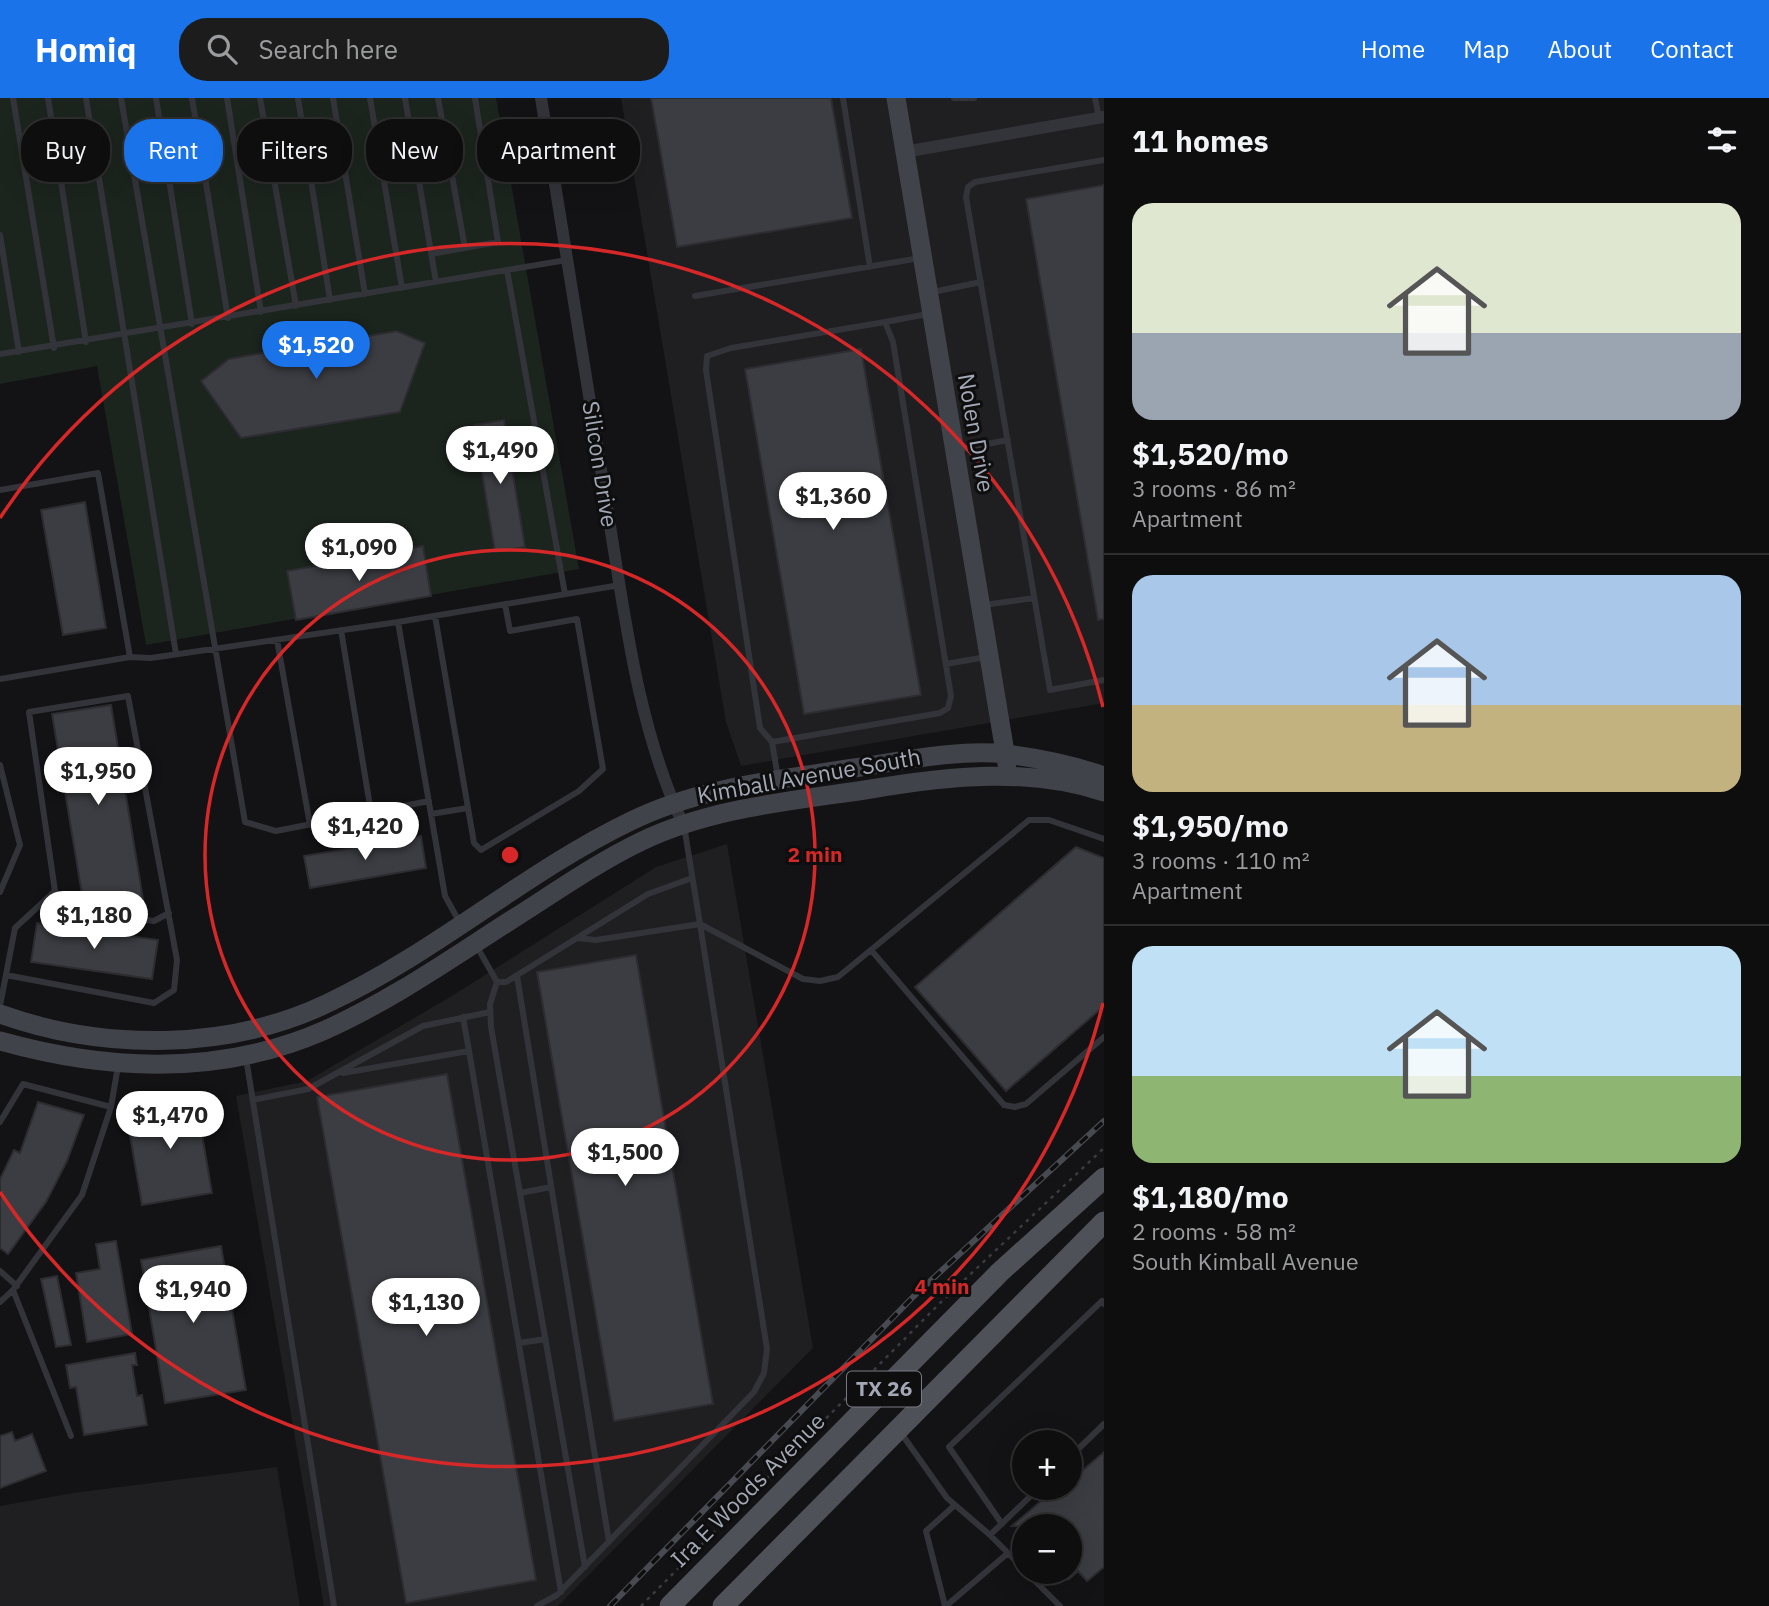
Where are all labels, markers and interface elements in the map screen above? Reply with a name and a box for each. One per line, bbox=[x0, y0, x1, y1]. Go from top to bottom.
search box bbox=[179, 18, 669, 81]
text: Homiq bbox=[35, 28, 137, 71]
icon: search bbox=[203, 30, 241, 68]
text: Search here bbox=[259, 32, 398, 66]
text: Home bbox=[1361, 33, 1425, 65]
text: Map bbox=[1463, 33, 1509, 65]
text: About bbox=[1547, 33, 1612, 65]
text: Contact bbox=[1650, 33, 1734, 65]
chip: Buy bbox=[21, 119, 110, 182]
chip: Rent bbox=[124, 119, 223, 182]
chip: Filters bbox=[237, 119, 352, 182]
chip: New bbox=[366, 119, 463, 182]
chip: Apartment bbox=[477, 119, 640, 182]
text: 11 homes bbox=[1132, 121, 1269, 160]
icon: filters bbox=[1703, 121, 1741, 159]
icon: home bbox=[1374, 248, 1500, 374]
pin: $1,520 bbox=[259, 322, 373, 381]
text: $1,520 bbox=[278, 329, 354, 359]
street label: Nolen Drive bbox=[952, 371, 1002, 494]
street label: Silicon Drive bbox=[576, 399, 626, 529]
pin: $1,490 bbox=[443, 426, 557, 486]
text: $1,490 bbox=[462, 434, 538, 464]
text: $1,520/mo bbox=[1132, 434, 1289, 473]
pin: $1,360 bbox=[776, 472, 890, 532]
text: 3 rooms · 86 m² bbox=[1132, 473, 1296, 503]
text: $1,360 bbox=[795, 480, 871, 510]
text: Apartment bbox=[1132, 503, 1243, 533]
pin: $1,090 bbox=[302, 524, 416, 583]
text: $1,090 bbox=[321, 531, 397, 561]
icon: home bbox=[1374, 620, 1500, 746]
street label: Kimball Avenue South bbox=[695, 741, 923, 809]
pin: $1,950 bbox=[41, 748, 155, 807]
text: $1,950 bbox=[60, 755, 136, 785]
pin: $1,420 bbox=[308, 802, 422, 862]
text: $1,950/mo bbox=[1132, 806, 1289, 845]
text: $1,420 bbox=[327, 810, 403, 840]
text: 2 min bbox=[788, 840, 842, 868]
centre of rings bbox=[498, 843, 522, 867]
text: 3 rooms · 110 m² bbox=[1132, 845, 1310, 875]
text: Apartment bbox=[1132, 875, 1243, 905]
pin: $1,180 bbox=[37, 892, 151, 951]
text: $1,180 bbox=[56, 899, 132, 929]
icon: home bbox=[1374, 991, 1500, 1117]
pin: $1,470 bbox=[113, 1091, 227, 1151]
text: $1,470 bbox=[132, 1099, 208, 1129]
pin: $1,500 bbox=[568, 1128, 682, 1188]
text: $1,500 bbox=[587, 1136, 663, 1166]
text: $1,180/mo bbox=[1132, 1177, 1289, 1216]
text: 2 rooms · 58 m² bbox=[1132, 1216, 1296, 1246]
text: South Kimball Avenue bbox=[1132, 1246, 1359, 1276]
pin: $1,940 bbox=[136, 1266, 250, 1325]
text: 4 min bbox=[915, 1272, 969, 1300]
text: $1,940 bbox=[155, 1273, 231, 1303]
pin: $1,130 bbox=[369, 1278, 483, 1338]
text: $1,130 bbox=[388, 1286, 464, 1316]
road number: TX 26 bbox=[847, 1372, 921, 1406]
street label: Ira E Woods Avenue bbox=[664, 1406, 831, 1573]
map controls bbox=[1012, 1430, 1082, 1584]
button: + bbox=[1012, 1430, 1082, 1500]
button: − bbox=[1012, 1514, 1082, 1584]

